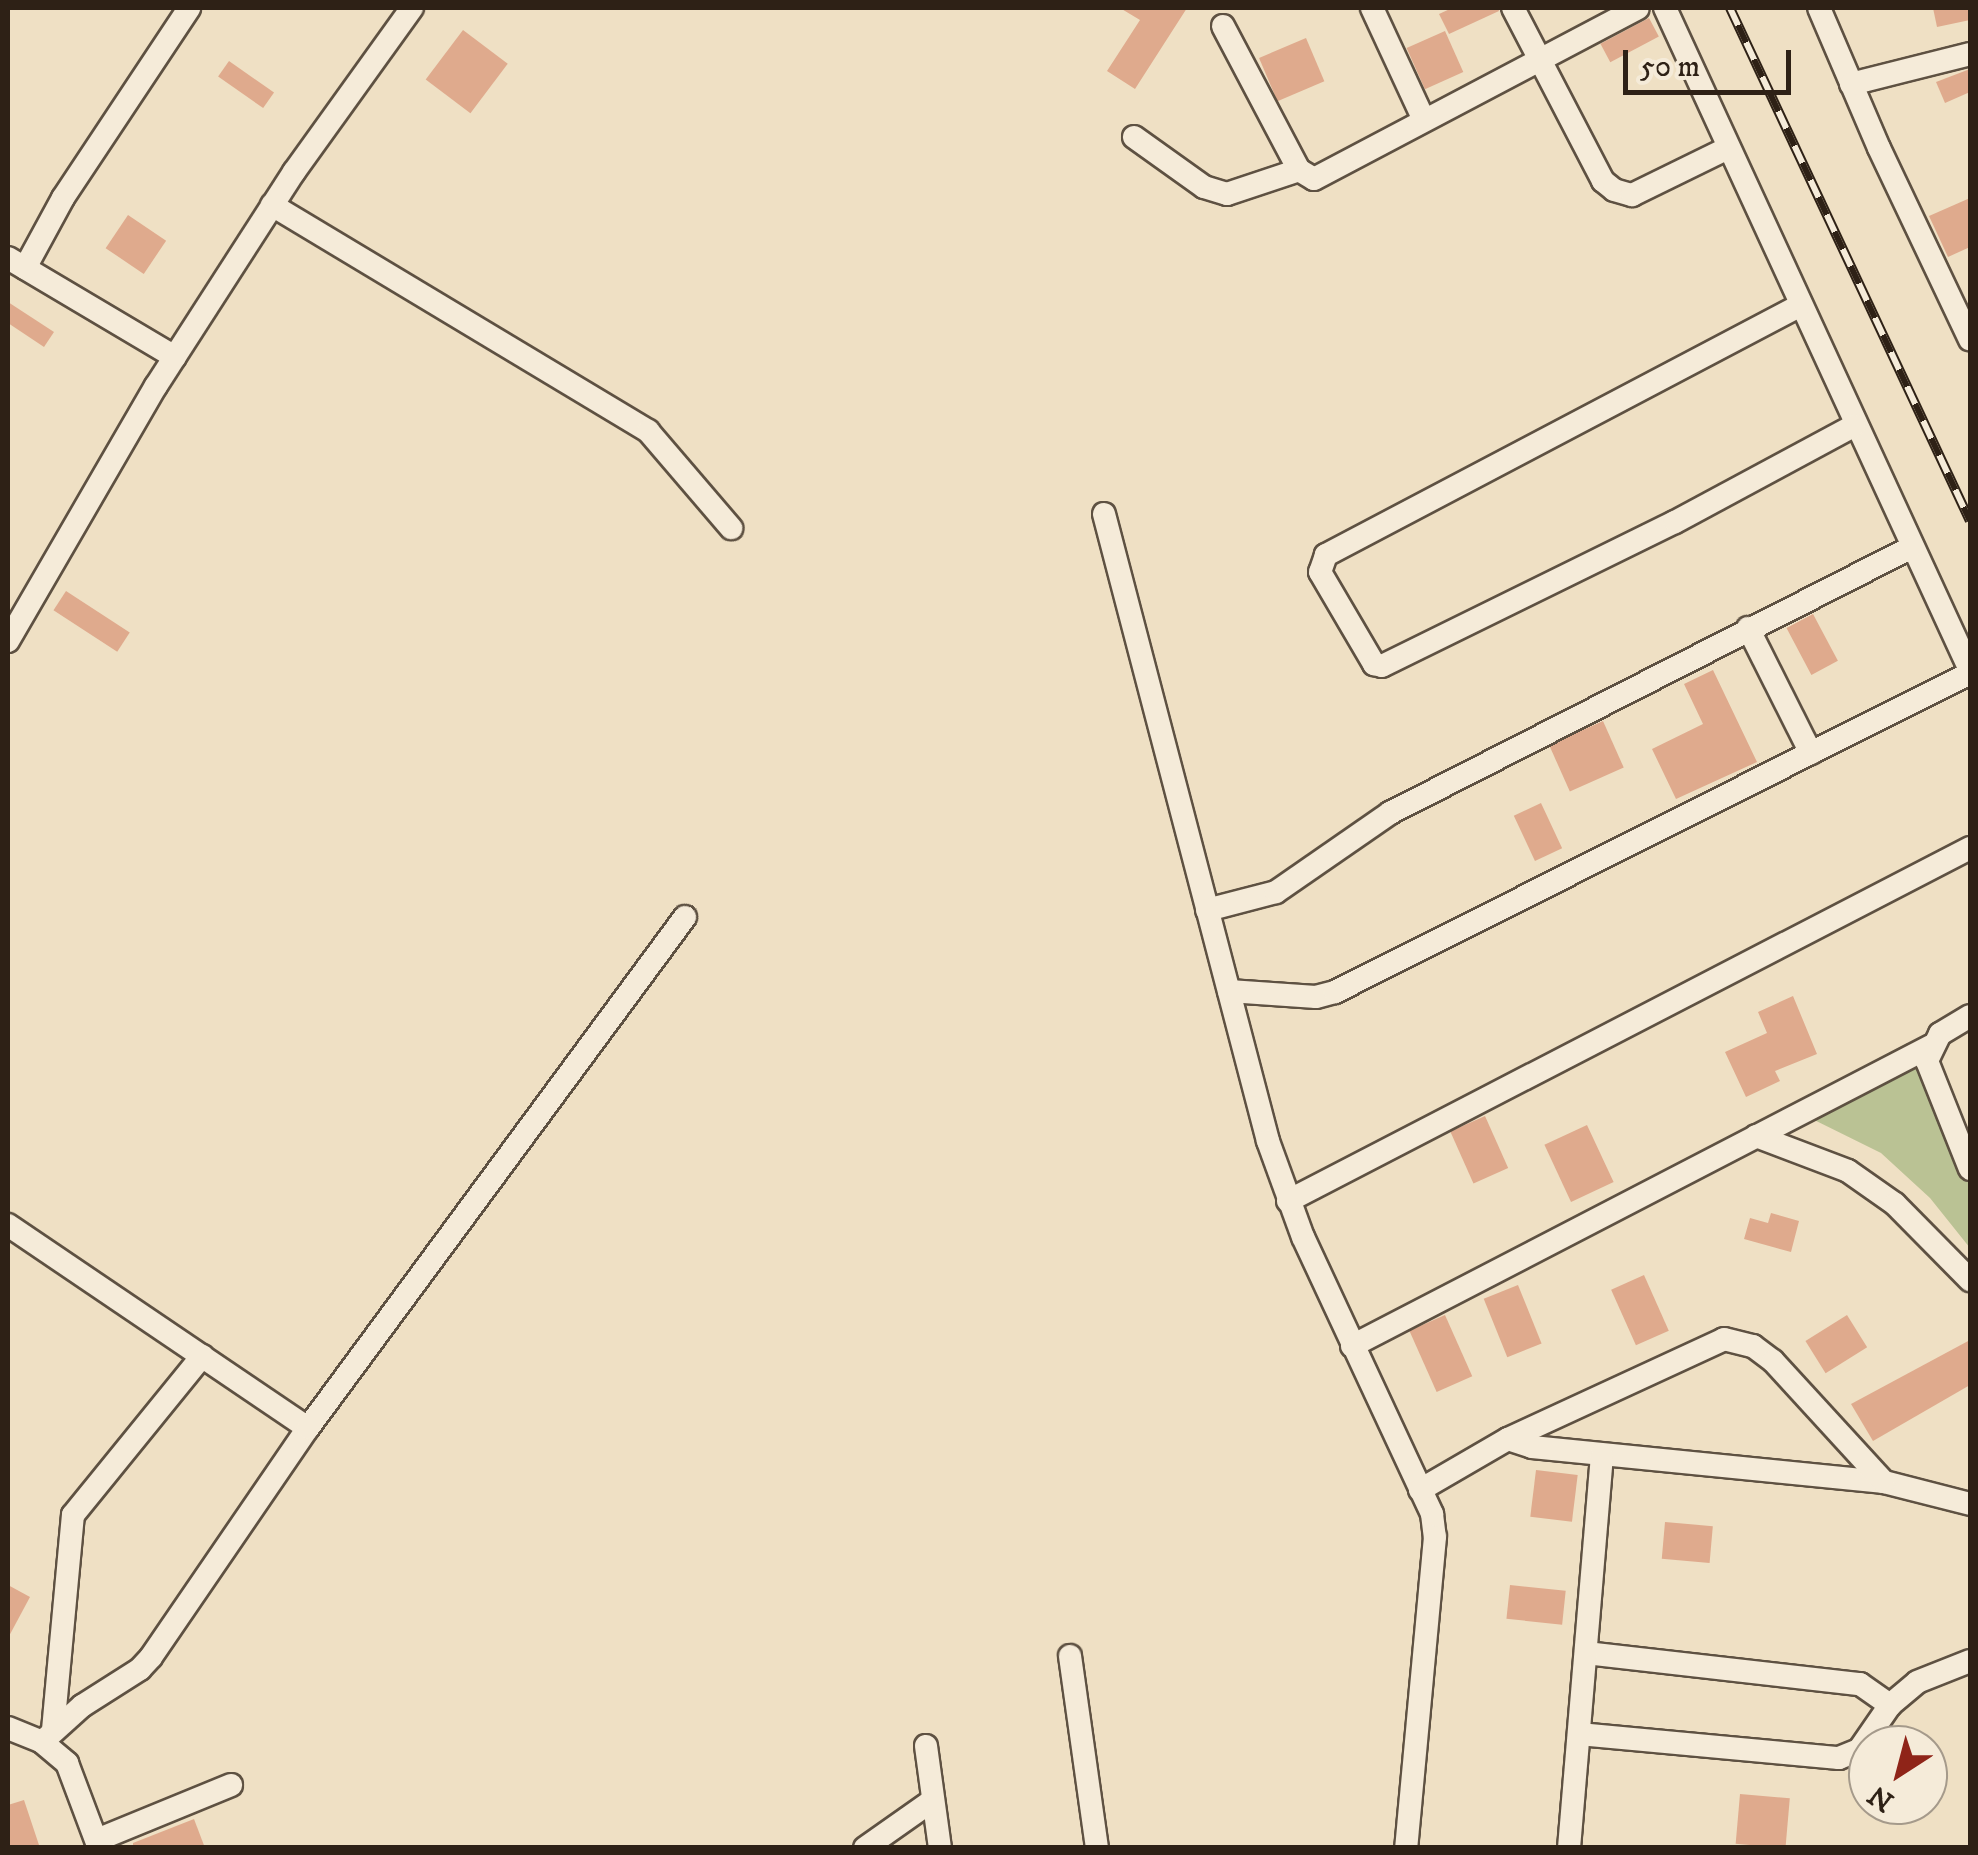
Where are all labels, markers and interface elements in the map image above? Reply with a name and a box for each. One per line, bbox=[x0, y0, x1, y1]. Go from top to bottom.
scale bar bbox=[1628, 30, 1796, 92]
text: 50 m bbox=[1640, 49, 1700, 86]
north arrow bbox=[1848, 1725, 1948, 1825]
text: N bbox=[1862, 1777, 1901, 1819]

